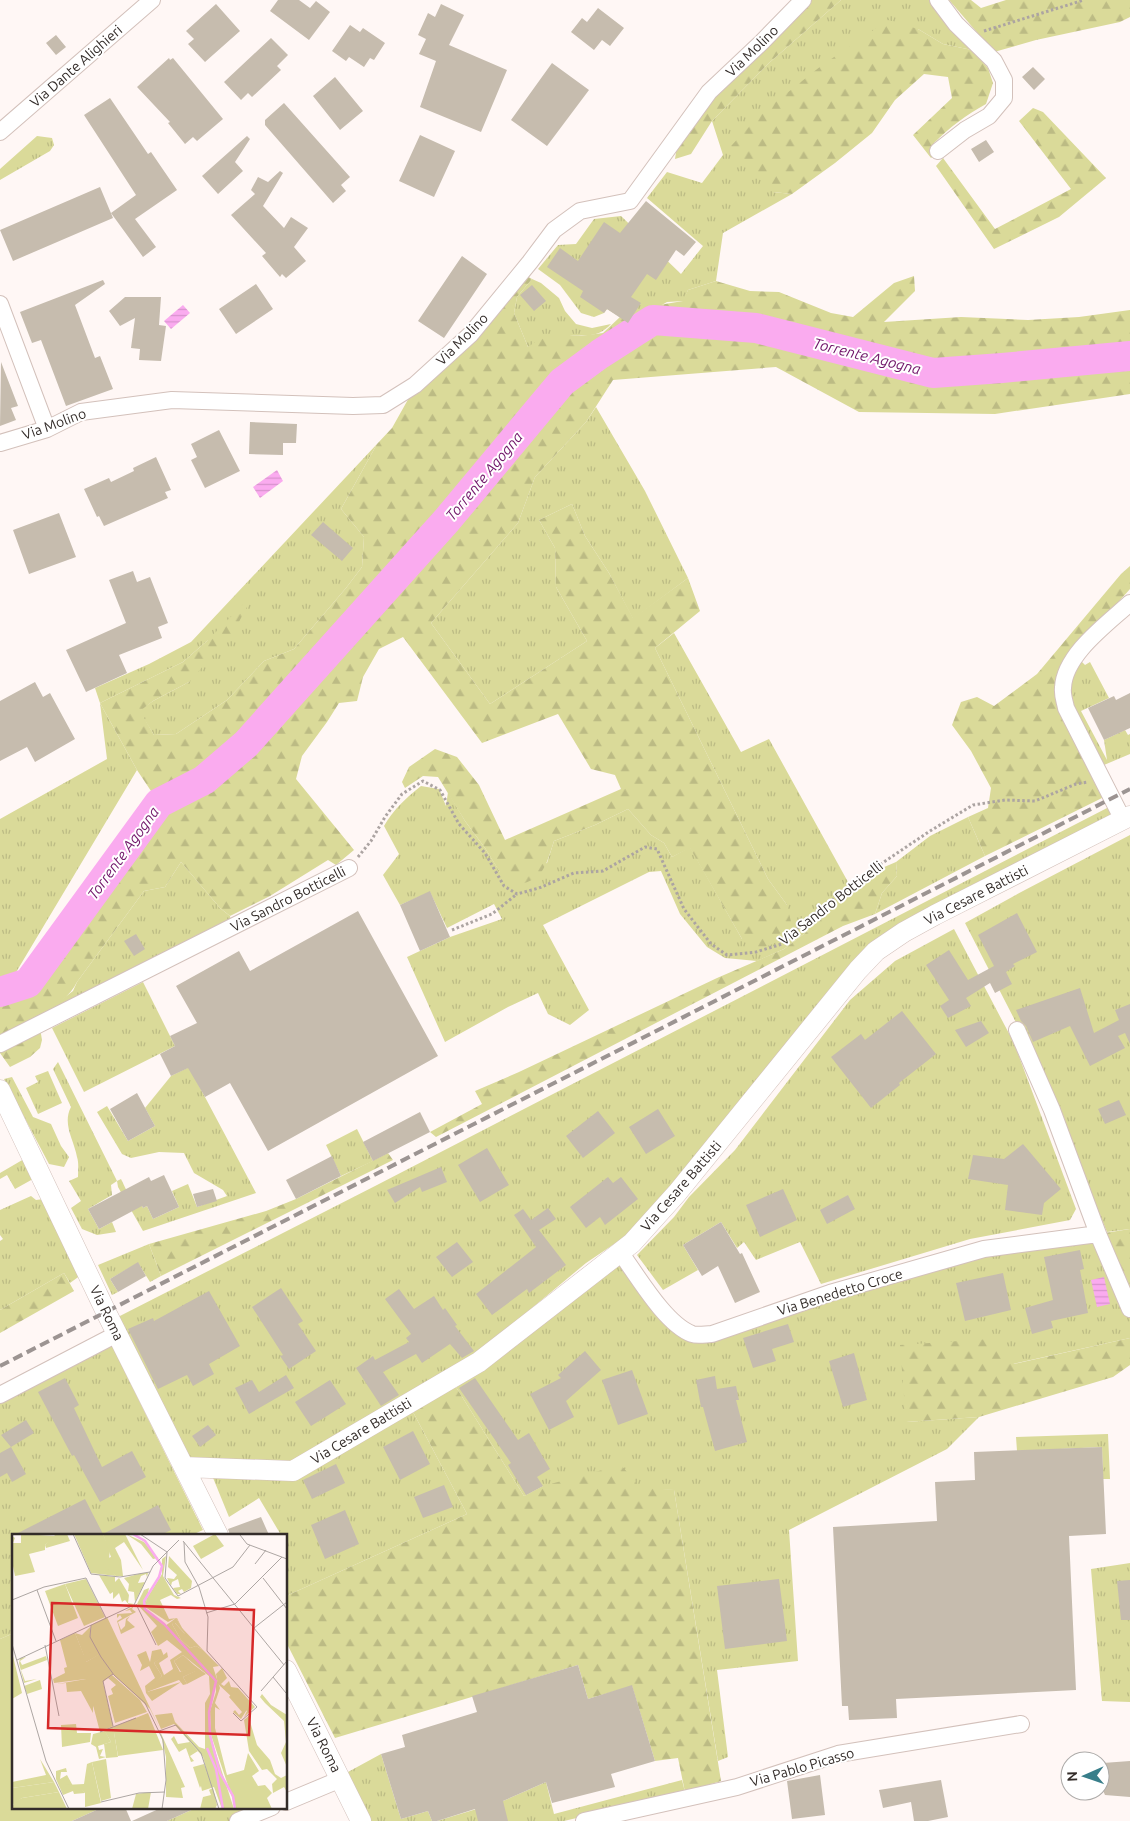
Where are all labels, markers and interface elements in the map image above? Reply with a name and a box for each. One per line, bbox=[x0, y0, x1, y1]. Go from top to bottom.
street label: Via Dante Alighieri bbox=[27, 22, 125, 110]
street label: Via Molino bbox=[722, 22, 782, 80]
street label: Via Molino bbox=[433, 310, 491, 368]
water label: Torrente Agogna bbox=[812, 334, 922, 378]
street label: Via Molino bbox=[20, 405, 88, 443]
water label: Torrente Agogna bbox=[442, 428, 526, 524]
water label: Torrente Agogna bbox=[84, 804, 162, 902]
street label: Via Sandro Botticelli bbox=[776, 858, 886, 948]
street label: Via Cesare Battisti bbox=[921, 862, 1031, 928]
street label: Via Sandro Botticelli bbox=[228, 863, 348, 935]
street label: Via Cesare Battisti bbox=[637, 1138, 725, 1234]
street label: Via Benedetto Croce bbox=[775, 1265, 905, 1319]
street label: Via Roma bbox=[87, 1283, 127, 1343]
street label: Via Cesare Battisti bbox=[308, 1395, 414, 1467]
inset map bbox=[12, 1534, 288, 1808]
street label: Via Roma bbox=[303, 1715, 345, 1775]
street label: Via Pablo Picasso bbox=[748, 1744, 856, 1790]
north arrow bbox=[1060, 1751, 1110, 1801]
text: N bbox=[1064, 1771, 1080, 1782]

